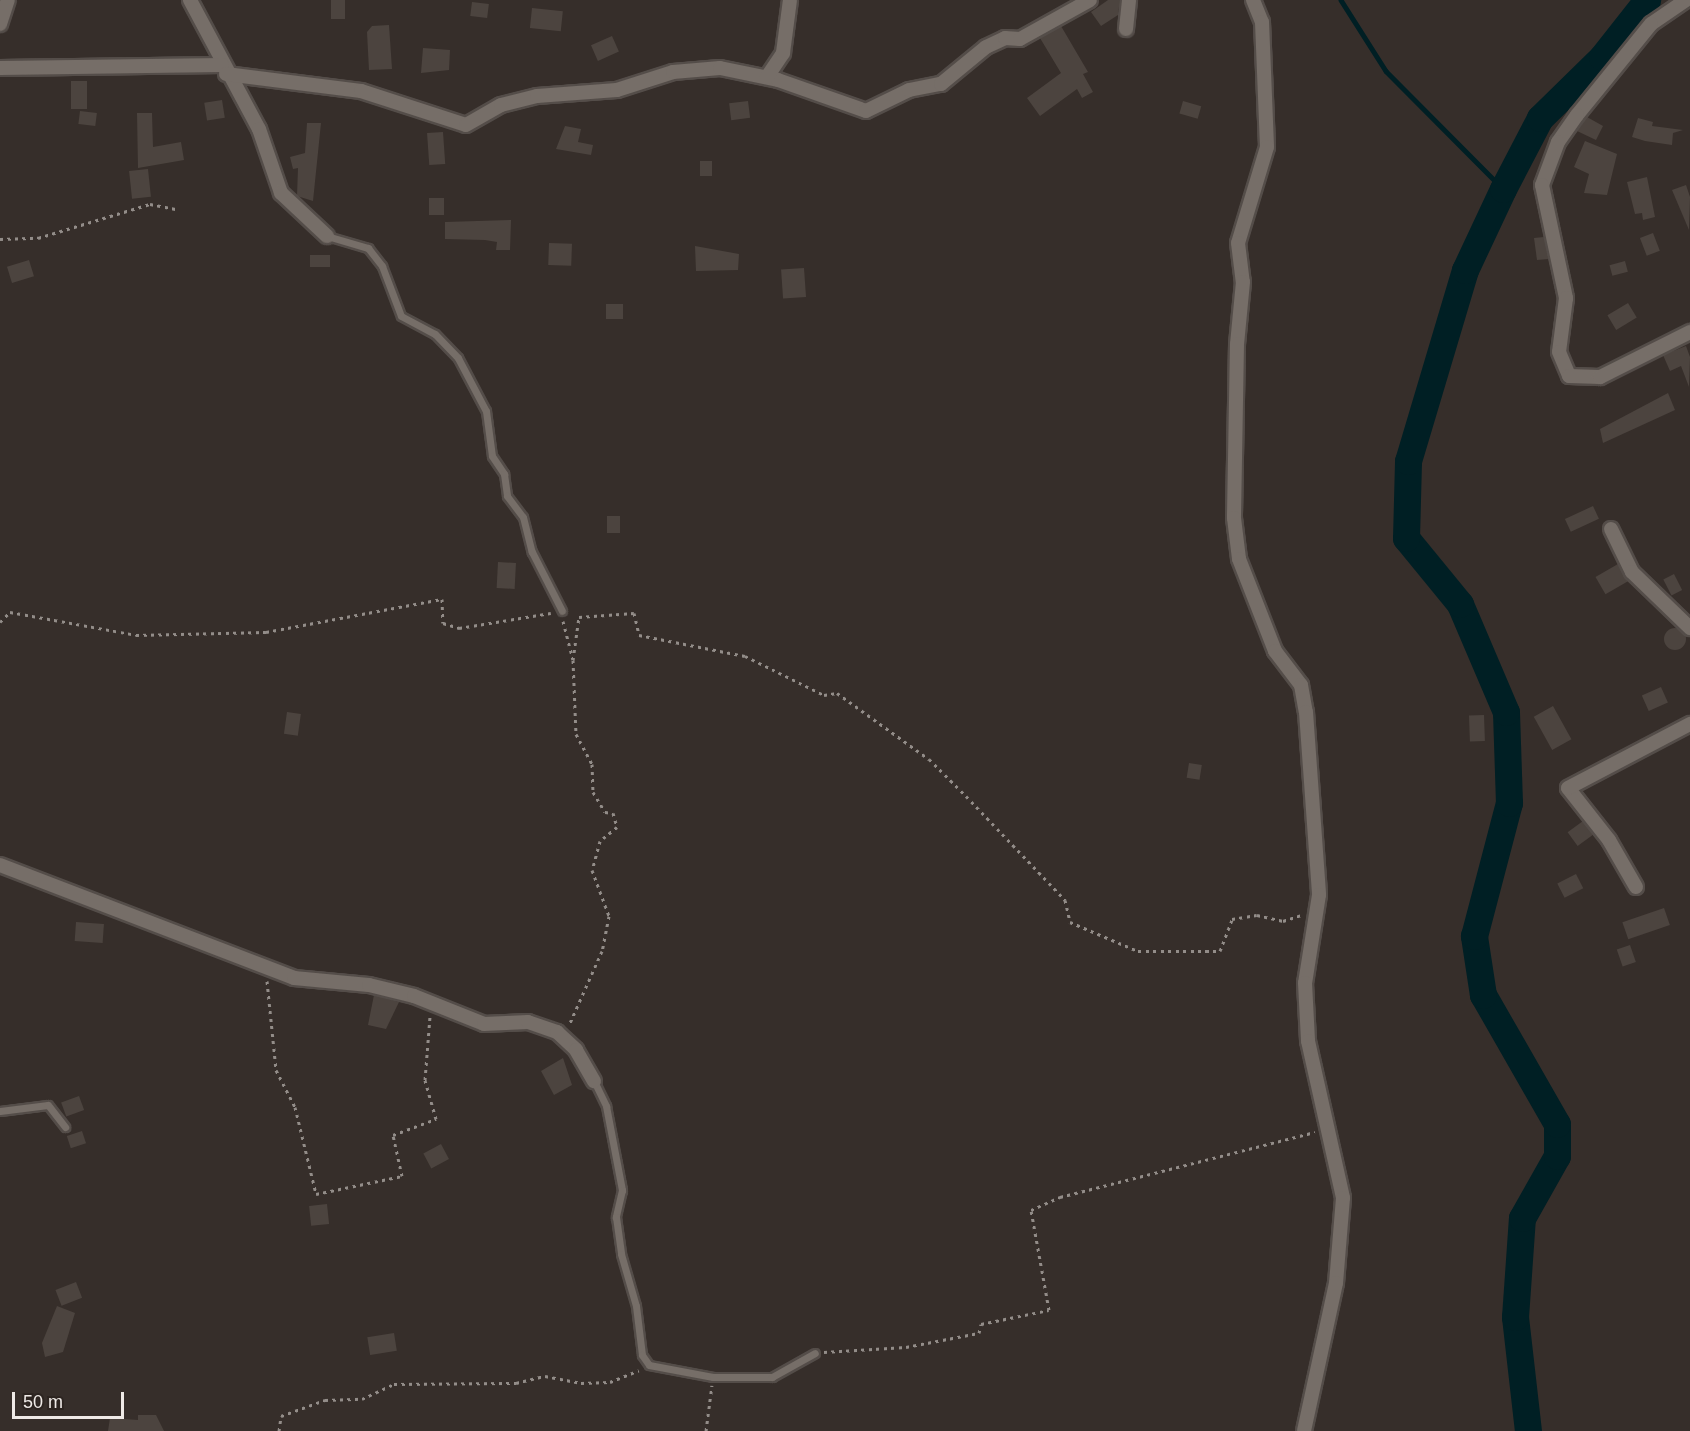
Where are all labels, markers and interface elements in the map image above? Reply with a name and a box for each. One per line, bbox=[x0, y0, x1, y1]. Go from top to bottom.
scale bar bbox=[15, 1380, 128, 1418]
text: 50 m bbox=[23, 1392, 63, 1412]

